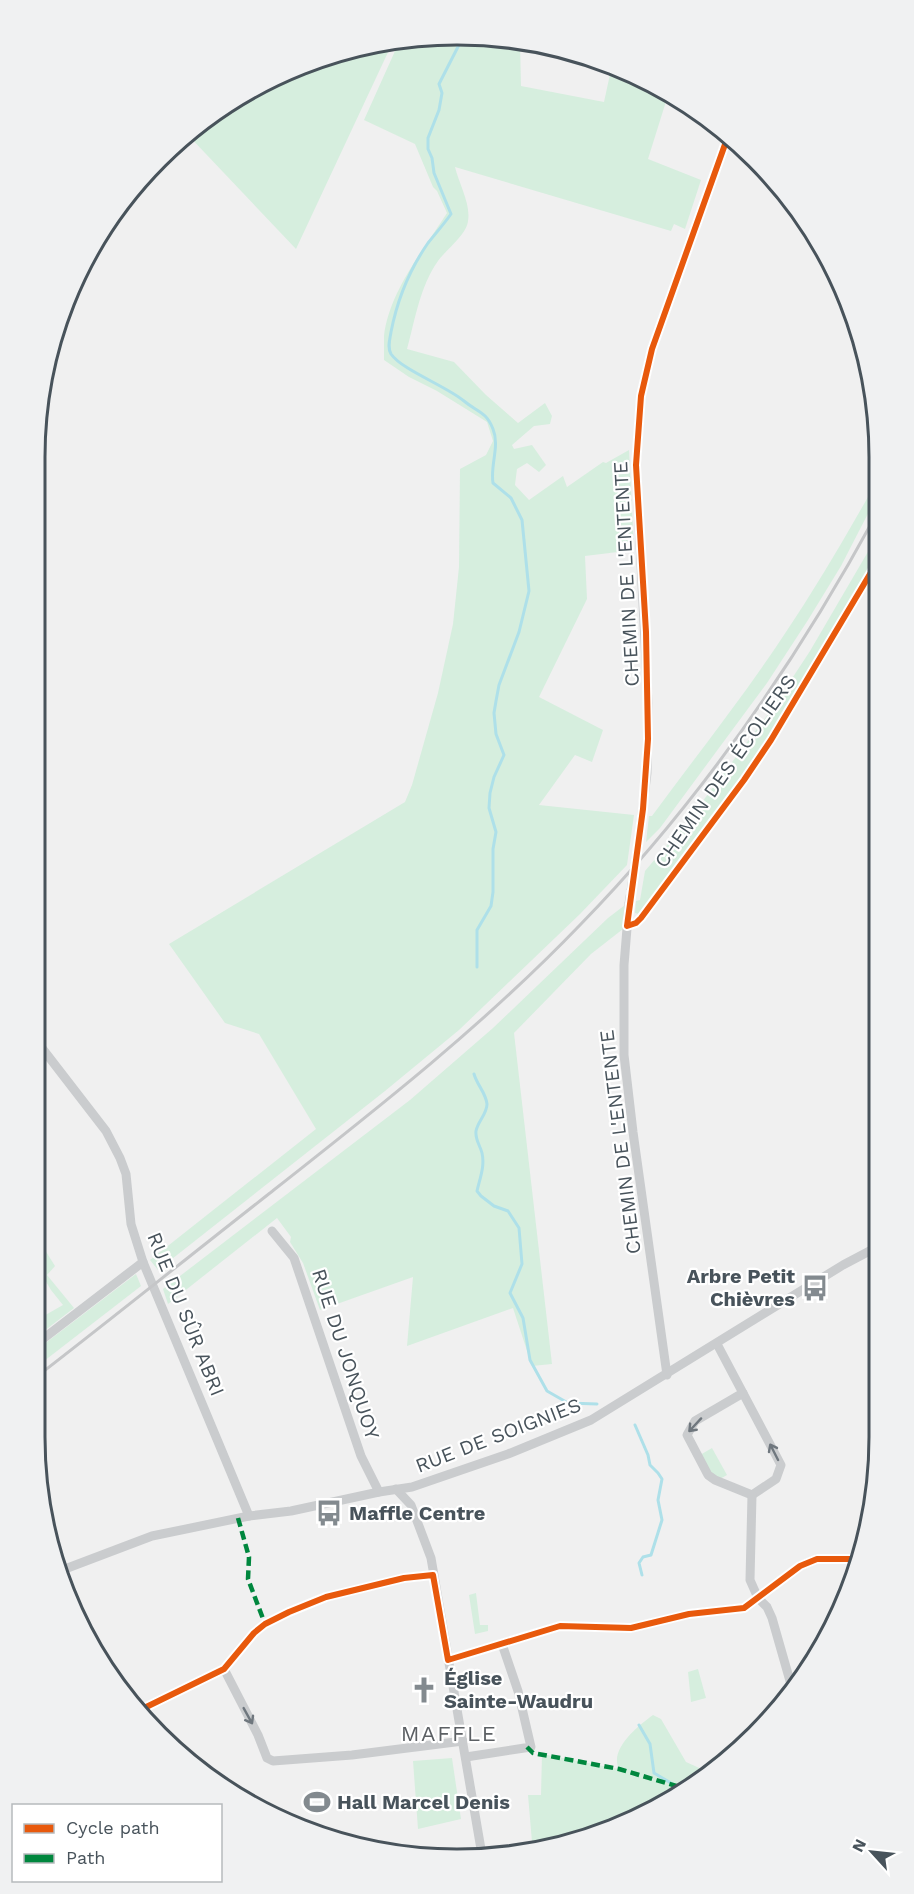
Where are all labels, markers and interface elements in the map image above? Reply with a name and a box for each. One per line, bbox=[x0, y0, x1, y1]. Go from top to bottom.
street label: CHEMIN DE L'ENTENTE bbox=[608, 461, 644, 687]
street label: CHEMIN DES ÉCOLIERS bbox=[649, 670, 801, 872]
street label: CHEMIN DE L'ENTENTE bbox=[594, 1029, 646, 1255]
street label: RUE DU SÛR ABRI bbox=[142, 1229, 230, 1399]
place label: Arbre Petit Chièvres bbox=[687, 1264, 795, 1311]
street label: RUE DU JONQUOY bbox=[307, 1266, 385, 1443]
bus stop icon: Arbre Petit Chièvres bbox=[800, 1273, 830, 1303]
street label: RUE DE SOIGNIES bbox=[412, 1392, 584, 1478]
one-way arrow bbox=[688, 1417, 702, 1432]
one-way arrow bbox=[768, 1444, 779, 1462]
bus stop icon: Maffle Centre bbox=[314, 1498, 344, 1528]
place label: Maffle Centre bbox=[349, 1501, 485, 1525]
place label: Église Sainte-Waudru bbox=[444, 1666, 593, 1713]
church icon: Église Sainte-Waudru bbox=[409, 1675, 439, 1705]
one-way arrow bbox=[243, 1707, 254, 1725]
district label: MAFFLE bbox=[401, 1721, 497, 1746]
sports icon: Hall Marcel Denis bbox=[302, 1787, 332, 1817]
place label: Hall Marcel Denis bbox=[337, 1790, 510, 1814]
legend bbox=[12, 1804, 222, 1882]
text: Cycle path bbox=[66, 1817, 160, 1838]
north arrow bbox=[842, 1822, 902, 1882]
text: N bbox=[848, 1836, 870, 1855]
text: Path bbox=[66, 1847, 106, 1868]

